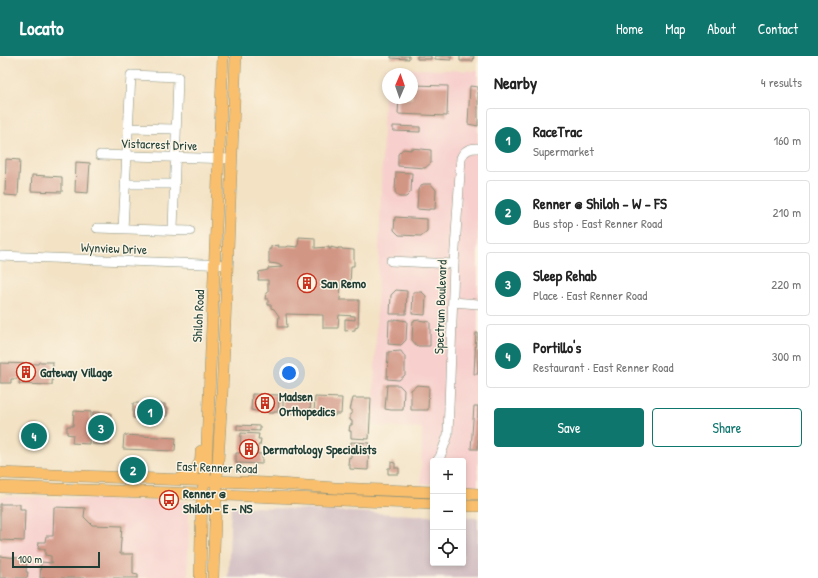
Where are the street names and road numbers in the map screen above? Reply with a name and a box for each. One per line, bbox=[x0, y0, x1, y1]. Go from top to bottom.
street label: Vistacrest Drive bbox=[120, 134, 198, 154]
street label: Wynview Drive bbox=[81, 238, 147, 258]
street label: Spectrum Boulevard bbox=[429, 260, 451, 354]
street label: Shiloh Road bbox=[188, 289, 208, 343]
street label: East Renner Road bbox=[176, 457, 258, 477]

